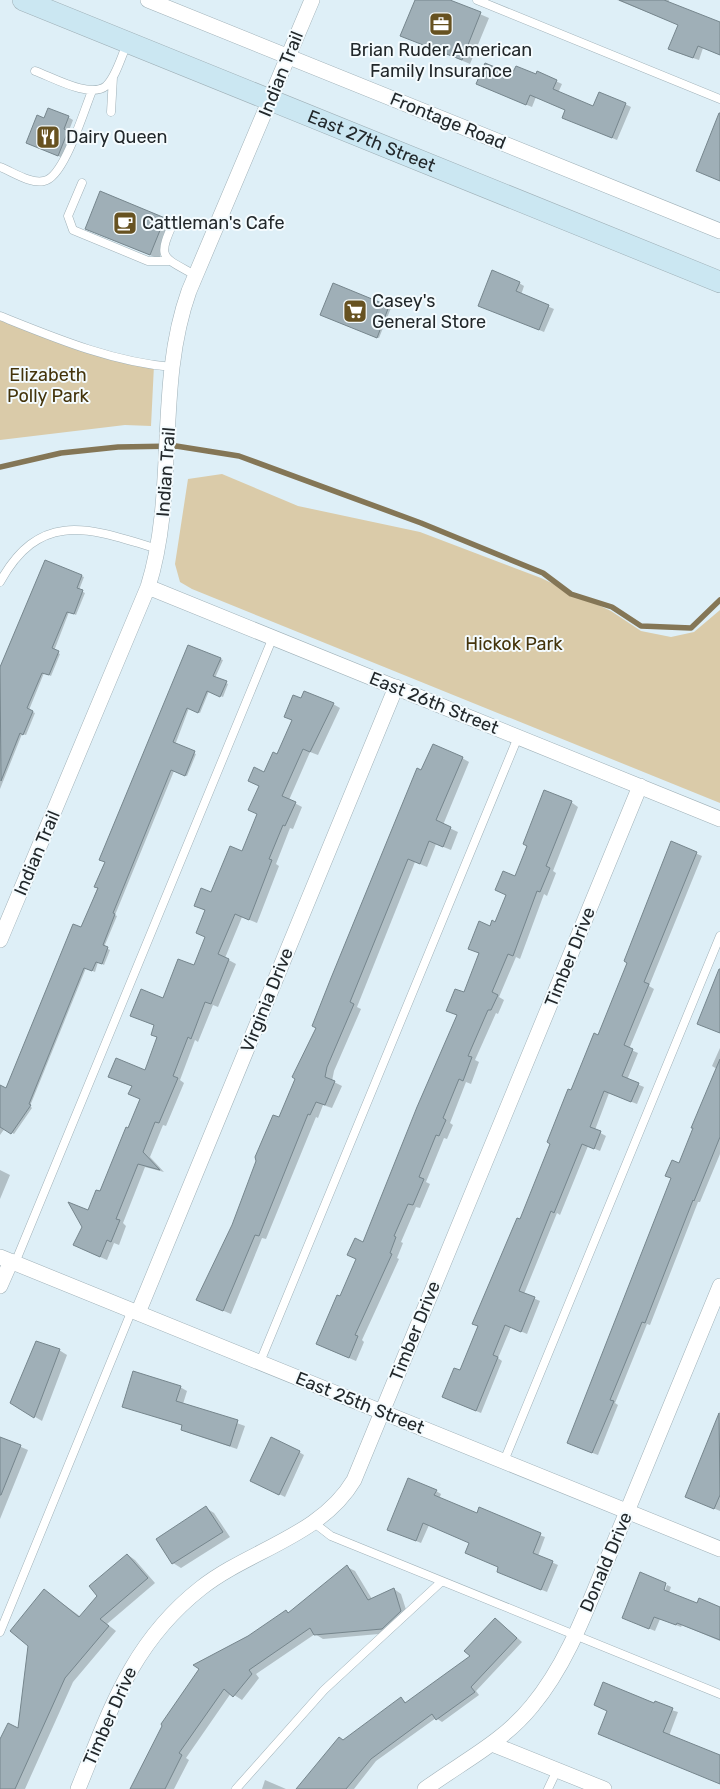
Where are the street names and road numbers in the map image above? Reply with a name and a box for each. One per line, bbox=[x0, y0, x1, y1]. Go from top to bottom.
street label: Indian Trail bbox=[254, 28, 308, 120]
street label: Frontage Road bbox=[387, 88, 509, 154]
street label: East 27th Street bbox=[304, 105, 439, 177]
street label: Indian Trail bbox=[152, 426, 180, 518]
street label: East 26th Street bbox=[366, 667, 502, 739]
street label: Indian Trail bbox=[9, 807, 65, 899]
street label: Timber Drive bbox=[540, 904, 600, 1010]
street label: Virginia Drive bbox=[236, 945, 298, 1055]
street label: Timber Drive bbox=[385, 1278, 445, 1384]
street label: East 25th Street bbox=[292, 1367, 428, 1439]
street label: Donald Drive bbox=[575, 1509, 637, 1615]
street label: Timber Drive bbox=[78, 1663, 142, 1769]

